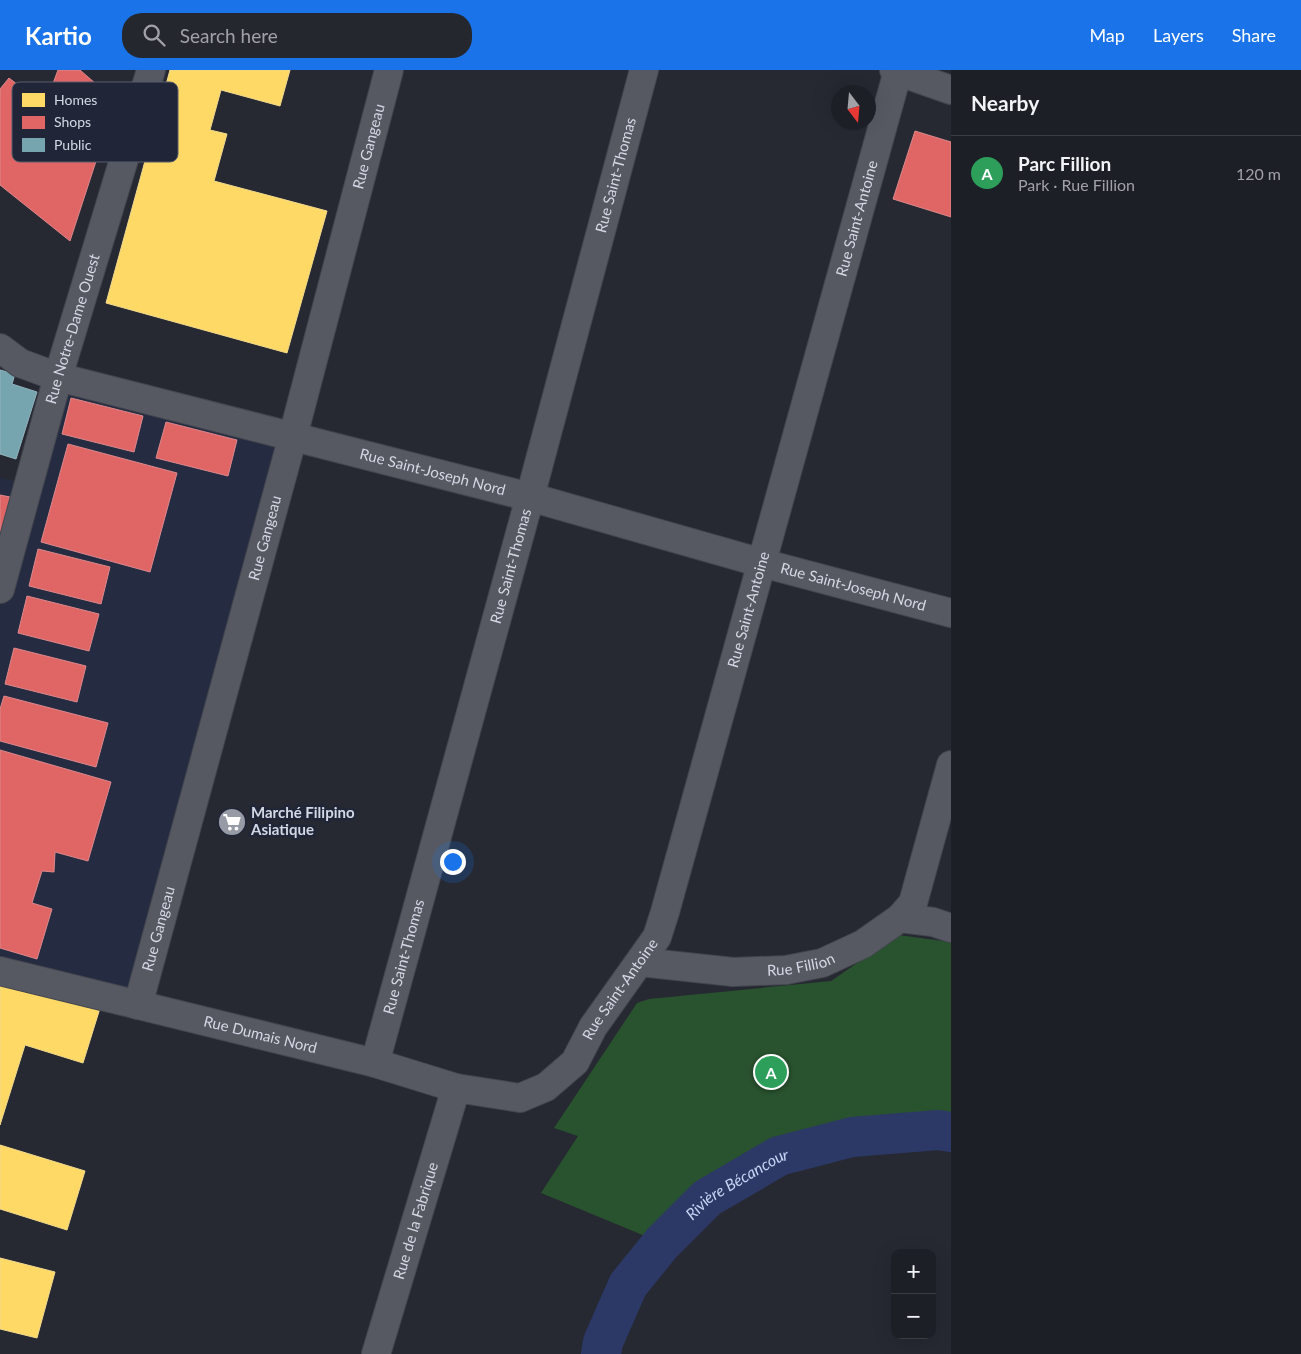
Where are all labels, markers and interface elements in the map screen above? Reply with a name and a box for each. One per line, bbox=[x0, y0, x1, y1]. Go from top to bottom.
search box bbox=[122, 13, 472, 58]
text: Kartio bbox=[25, 21, 92, 50]
icon: search bbox=[140, 21, 168, 49]
text: Search here bbox=[180, 24, 278, 47]
text: Map bbox=[1089, 24, 1125, 46]
text: Layers bbox=[1153, 24, 1204, 46]
text: Share bbox=[1232, 24, 1276, 46]
legend bbox=[12, 82, 178, 162]
north arrow bbox=[831, 85, 876, 130]
text: Nearby bbox=[971, 90, 1039, 115]
text: Homes bbox=[54, 91, 97, 108]
street label: Rue Gangeau bbox=[348, 102, 388, 191]
text: Shops bbox=[54, 113, 91, 130]
street label: Rue Saint-Thomas bbox=[591, 115, 639, 234]
text: Public bbox=[54, 136, 92, 153]
text: Parc Fillion bbox=[1018, 152, 1111, 175]
street label: Rue Saint-Antoine bbox=[832, 158, 881, 278]
text: A bbox=[981, 164, 993, 183]
text: 120 m bbox=[1236, 164, 1281, 183]
text: Park · Rue Fillion bbox=[1018, 175, 1135, 194]
street label: Rue Notre-Dame Ouest bbox=[41, 251, 103, 406]
street label: Rue Saint-Joseph Nord bbox=[358, 444, 508, 498]
street label: Rue Gangeau bbox=[244, 493, 284, 582]
street label: Rue Saint-Thomas bbox=[486, 506, 534, 626]
street label: Rue Saint-Antoine bbox=[723, 549, 772, 669]
street label: Rue Saint-Joseph Nord bbox=[779, 558, 928, 614]
place label: Marché Filipino Asiatique bbox=[250, 803, 355, 838]
supermarket icon: Marché Filipino Asiatique bbox=[217, 807, 247, 837]
your location bbox=[440, 849, 466, 875]
street label: Rue Gangeau bbox=[138, 884, 178, 973]
street label: Rue Saint-Thomas bbox=[379, 897, 427, 1016]
street label: Rue Saint-Antoine bbox=[578, 934, 661, 1043]
street label: Rue Fillion bbox=[767, 948, 837, 979]
street label: Rue Dumais Nord bbox=[202, 1011, 319, 1056]
pin: A bbox=[755, 1053, 787, 1091]
water label: Rivière Bécancour bbox=[681, 1144, 790, 1223]
street label: Rue de la Fabrique bbox=[389, 1160, 441, 1281]
map controls bbox=[891, 1249, 936, 1339]
button: + bbox=[891, 1249, 936, 1294]
button: − bbox=[891, 1294, 936, 1339]

